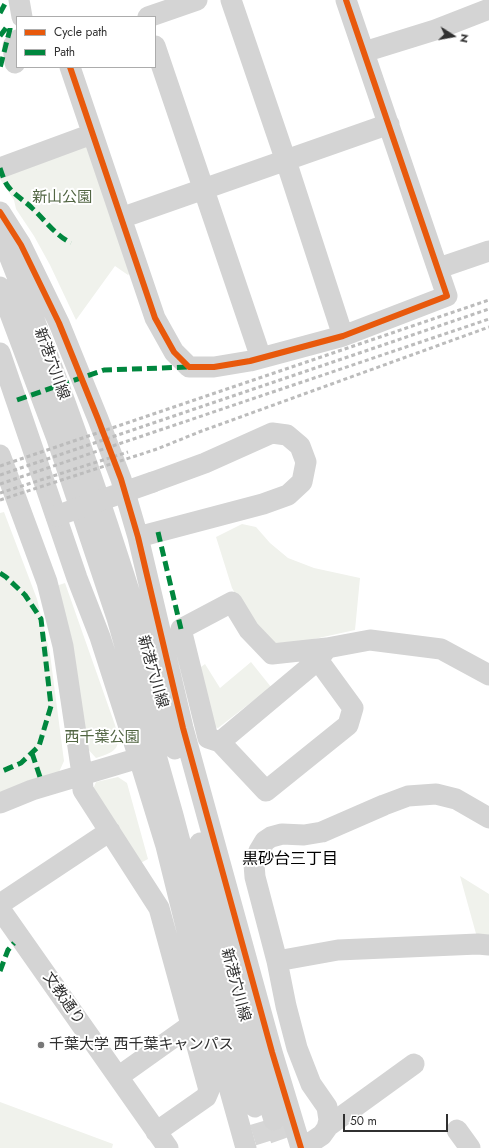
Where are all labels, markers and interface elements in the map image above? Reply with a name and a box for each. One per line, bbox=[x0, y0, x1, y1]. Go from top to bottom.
legend bbox=[16, 16, 156, 68]
north arrow bbox=[433, 16, 473, 56]
text: Cycle path bbox=[54, 23, 107, 41]
text: N bbox=[456, 32, 473, 44]
text: Path bbox=[54, 43, 75, 61]
park label: 新山公園 bbox=[32, 189, 92, 207]
street label: 新港穴川線 bbox=[30, 326, 72, 402]
street label: 新港穴川線 bbox=[133, 633, 171, 711]
park label: 西千葉公園 bbox=[65, 729, 139, 747]
district label: 黒砂台三丁目 bbox=[242, 850, 338, 870]
street label: 新港穴川線 bbox=[217, 946, 253, 1024]
street label: 文教通り bbox=[38, 969, 88, 1029]
place label: 千葉大学 西千葉キャンパス bbox=[49, 1036, 233, 1054]
marker: 千葉大学 西千葉キャンパス bbox=[36, 1040, 46, 1050]
scale bar bbox=[345, 1106, 450, 1132]
text: 50 m bbox=[350, 1112, 377, 1130]

